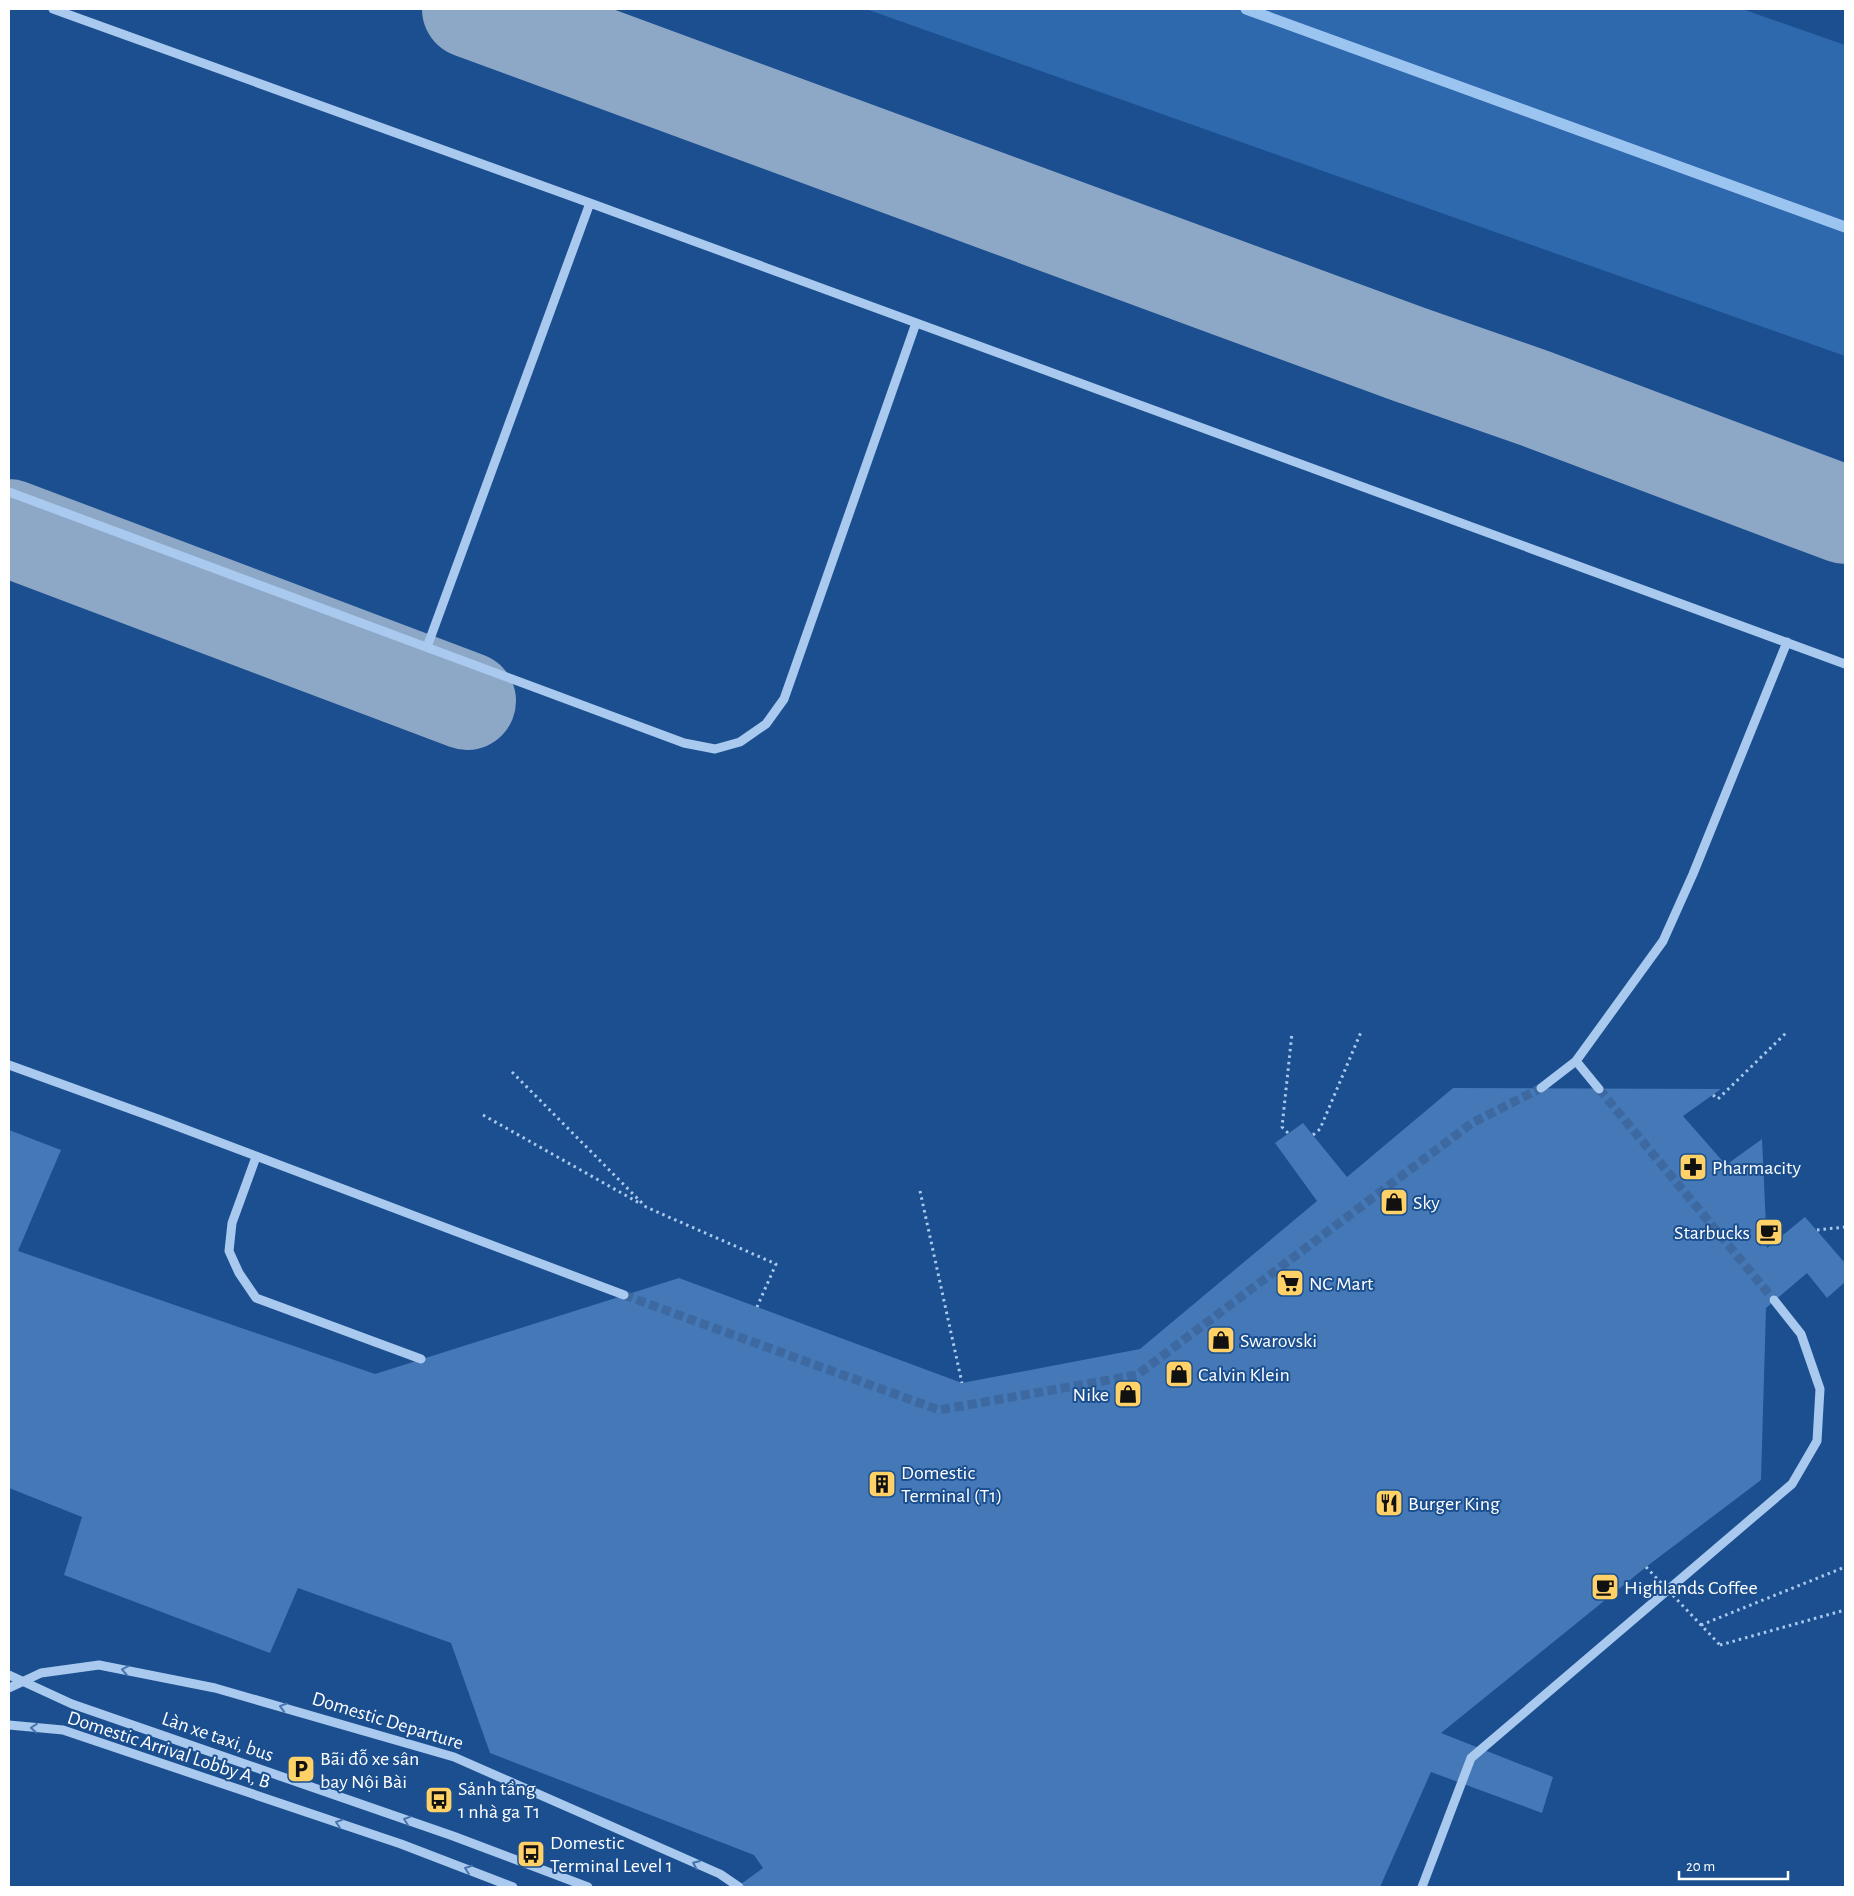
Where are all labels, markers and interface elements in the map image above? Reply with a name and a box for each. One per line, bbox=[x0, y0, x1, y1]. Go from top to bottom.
pharmacy icon: Pharmacity bbox=[1678, 1152, 1708, 1182]
place label: Pharmacity bbox=[1712, 1158, 1801, 1178]
shop icon: Sky bbox=[1379, 1187, 1409, 1217]
place label: Sky bbox=[1413, 1193, 1440, 1213]
cafe icon: Starbucks bbox=[1754, 1217, 1784, 1247]
place label: Starbucks bbox=[1674, 1223, 1750, 1243]
supermarket icon: NC Mart bbox=[1275, 1268, 1305, 1298]
place label: NC Mart bbox=[1309, 1274, 1374, 1294]
shop icon: Swarovski bbox=[1206, 1325, 1236, 1355]
place label: Swarovski bbox=[1240, 1331, 1317, 1351]
shop icon: Calvin Klein bbox=[1164, 1359, 1194, 1389]
place label: Calvin Klein bbox=[1198, 1365, 1290, 1385]
shop icon: Nike bbox=[1113, 1379, 1143, 1409]
place label: Nike bbox=[1072, 1385, 1109, 1405]
place label: Domestic Terminal (T1) bbox=[901, 1463, 1002, 1506]
building icon: Domestic Terminal (T1) bbox=[867, 1469, 897, 1499]
restaurant icon: Burger King bbox=[1374, 1488, 1404, 1518]
place label: Burger King bbox=[1408, 1494, 1500, 1514]
cafe icon: Highlands Coffee bbox=[1590, 1572, 1620, 1602]
place label: Highlands Coffee bbox=[1624, 1578, 1758, 1598]
one-way arrow bbox=[121, 1665, 130, 1676]
street label: Domestic Departure bbox=[310, 1688, 466, 1754]
one-way arrow bbox=[280, 1703, 288, 1713]
street label: Domestic Arrival Lobby A, B bbox=[65, 1708, 273, 1792]
street label: Làn xe taxi, bus bbox=[159, 1708, 276, 1765]
one-way arrow bbox=[30, 1722, 38, 1733]
place label: Bãi đỗ xe sân bay Nội Bài bbox=[320, 1749, 419, 1792]
parking icon: Bãi đỗ xe sân bay Nội Bài bbox=[286, 1754, 316, 1784]
place label: Sảnh tầng 1 nhà ga T1 bbox=[458, 1779, 540, 1822]
bus stop icon: Sảnh tầng 1 nhà ga T1 bbox=[424, 1785, 454, 1815]
one-way arrow bbox=[403, 1816, 412, 1826]
one-way arrow bbox=[335, 1819, 343, 1829]
place label: Domestic Terminal Level 1 bbox=[550, 1833, 673, 1876]
bus stop icon: Domestic Terminal Level 1 bbox=[516, 1839, 546, 1869]
scale bar bbox=[1679, 1848, 1788, 1880]
one-way arrow bbox=[692, 1859, 701, 1870]
text: 20 m bbox=[1686, 1859, 1715, 1874]
one-way arrow bbox=[464, 1865, 473, 1875]

